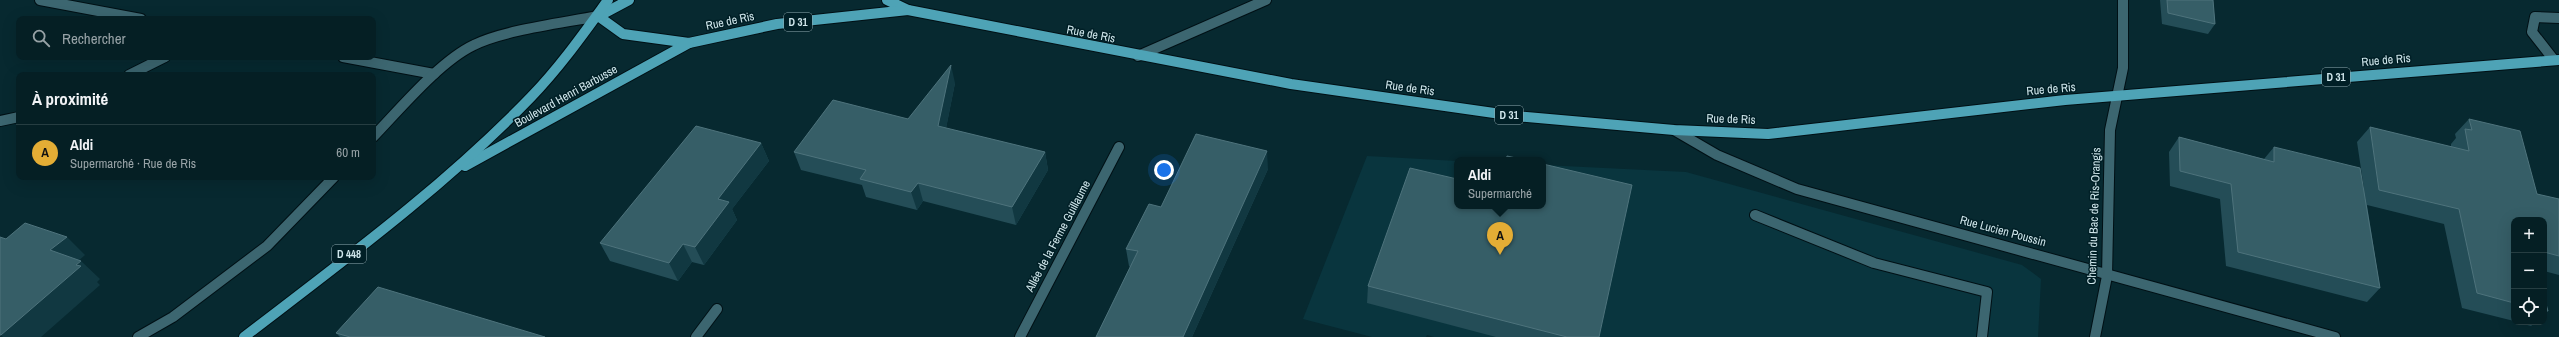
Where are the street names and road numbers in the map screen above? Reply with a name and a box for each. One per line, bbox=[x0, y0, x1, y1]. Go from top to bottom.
street label: Rue de Ris bbox=[704, 8, 756, 34]
road number: D 31 bbox=[784, 13, 812, 31]
street label: Rue de Ris bbox=[1065, 21, 1117, 47]
street label: Rue de Ris bbox=[2361, 50, 2411, 70]
street label: Boulevard Henri Barbusse bbox=[512, 61, 620, 131]
road number: D 31 bbox=[2322, 68, 2350, 86]
street label: Rue de Ris bbox=[1385, 77, 1436, 99]
street label: Rue de Ris bbox=[2026, 79, 2076, 99]
road number: D 31 bbox=[1495, 106, 1523, 124]
street label: Rue de Ris bbox=[1706, 110, 1756, 128]
street label: Chemin du Bac de Ris-Orangis bbox=[2084, 147, 2104, 285]
street label: Allée de la Ferme Guillaume bbox=[1021, 177, 1094, 295]
street label: Rue Lucien Poussin bbox=[1958, 212, 2048, 250]
road number: D 448 bbox=[332, 245, 366, 263]

